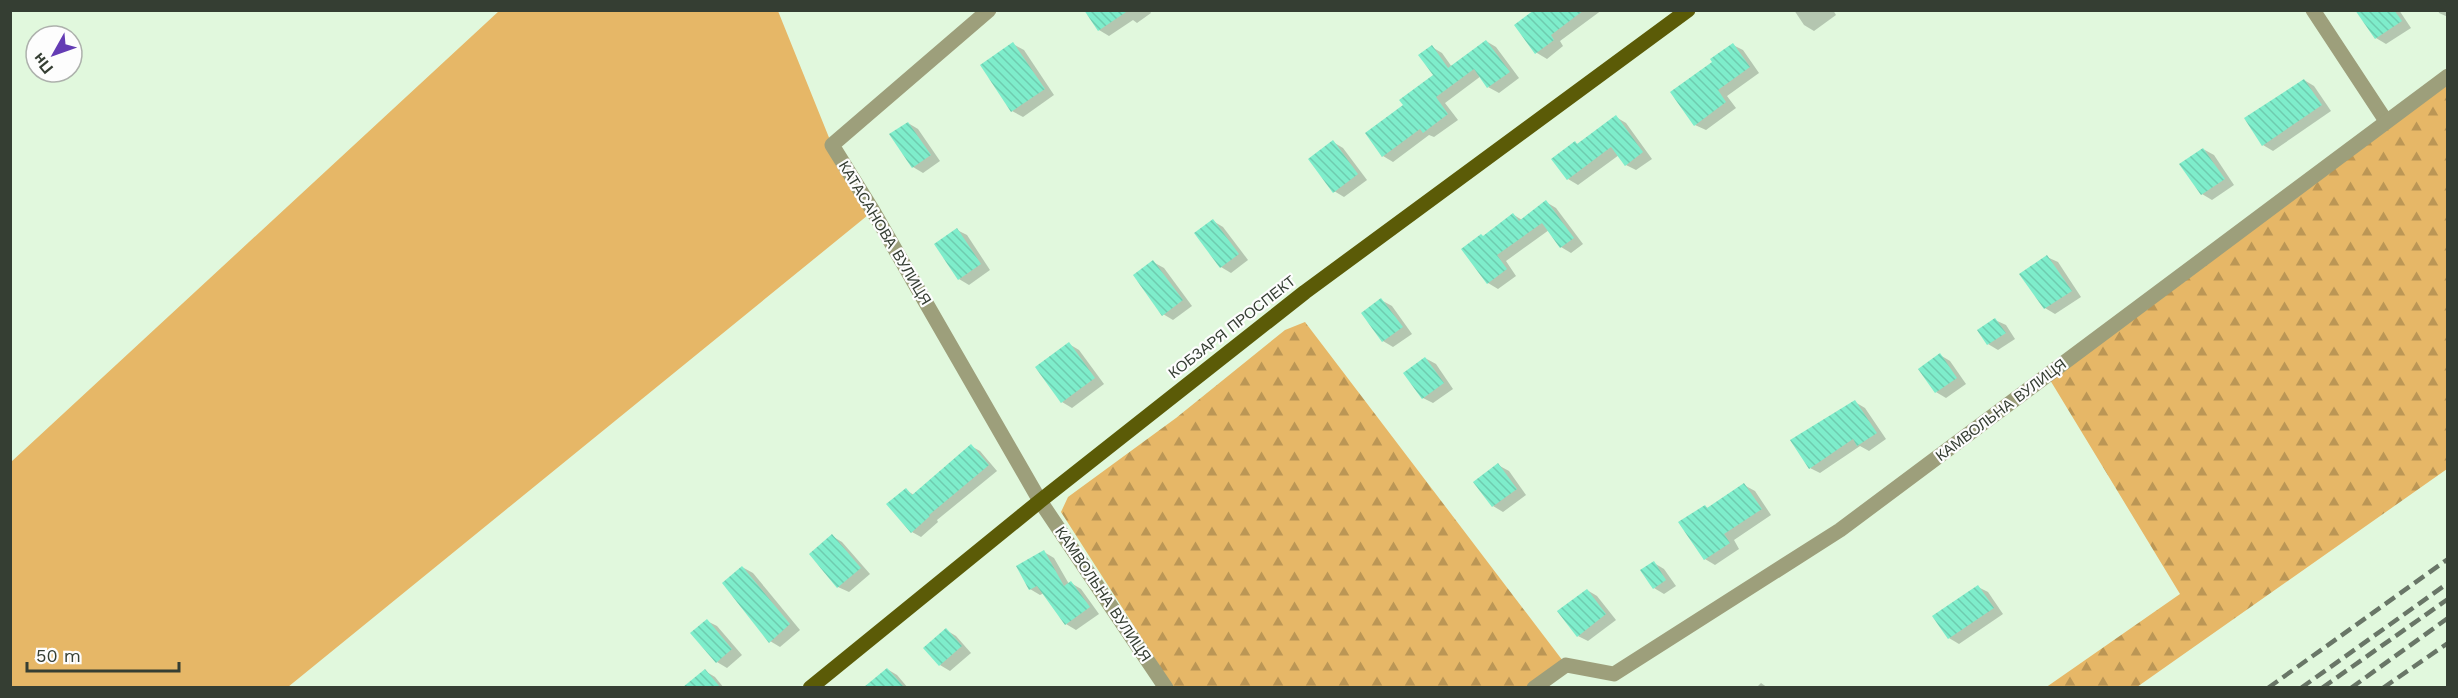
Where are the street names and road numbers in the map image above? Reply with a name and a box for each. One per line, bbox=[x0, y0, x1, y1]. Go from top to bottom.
street label: КАТАСАНОВА ВУЛИЦЯ bbox=[835, 158, 935, 308]
street label: КОБЗАРЯ ПРОСПЕКТ bbox=[1165, 272, 1299, 382]
street label: КАМВОЛЬНА ВУЛИЦЯ bbox=[1932, 355, 2070, 465]
street label: КАМВОЛЬНА ВУЛИЦЯ bbox=[1051, 523, 1155, 665]

